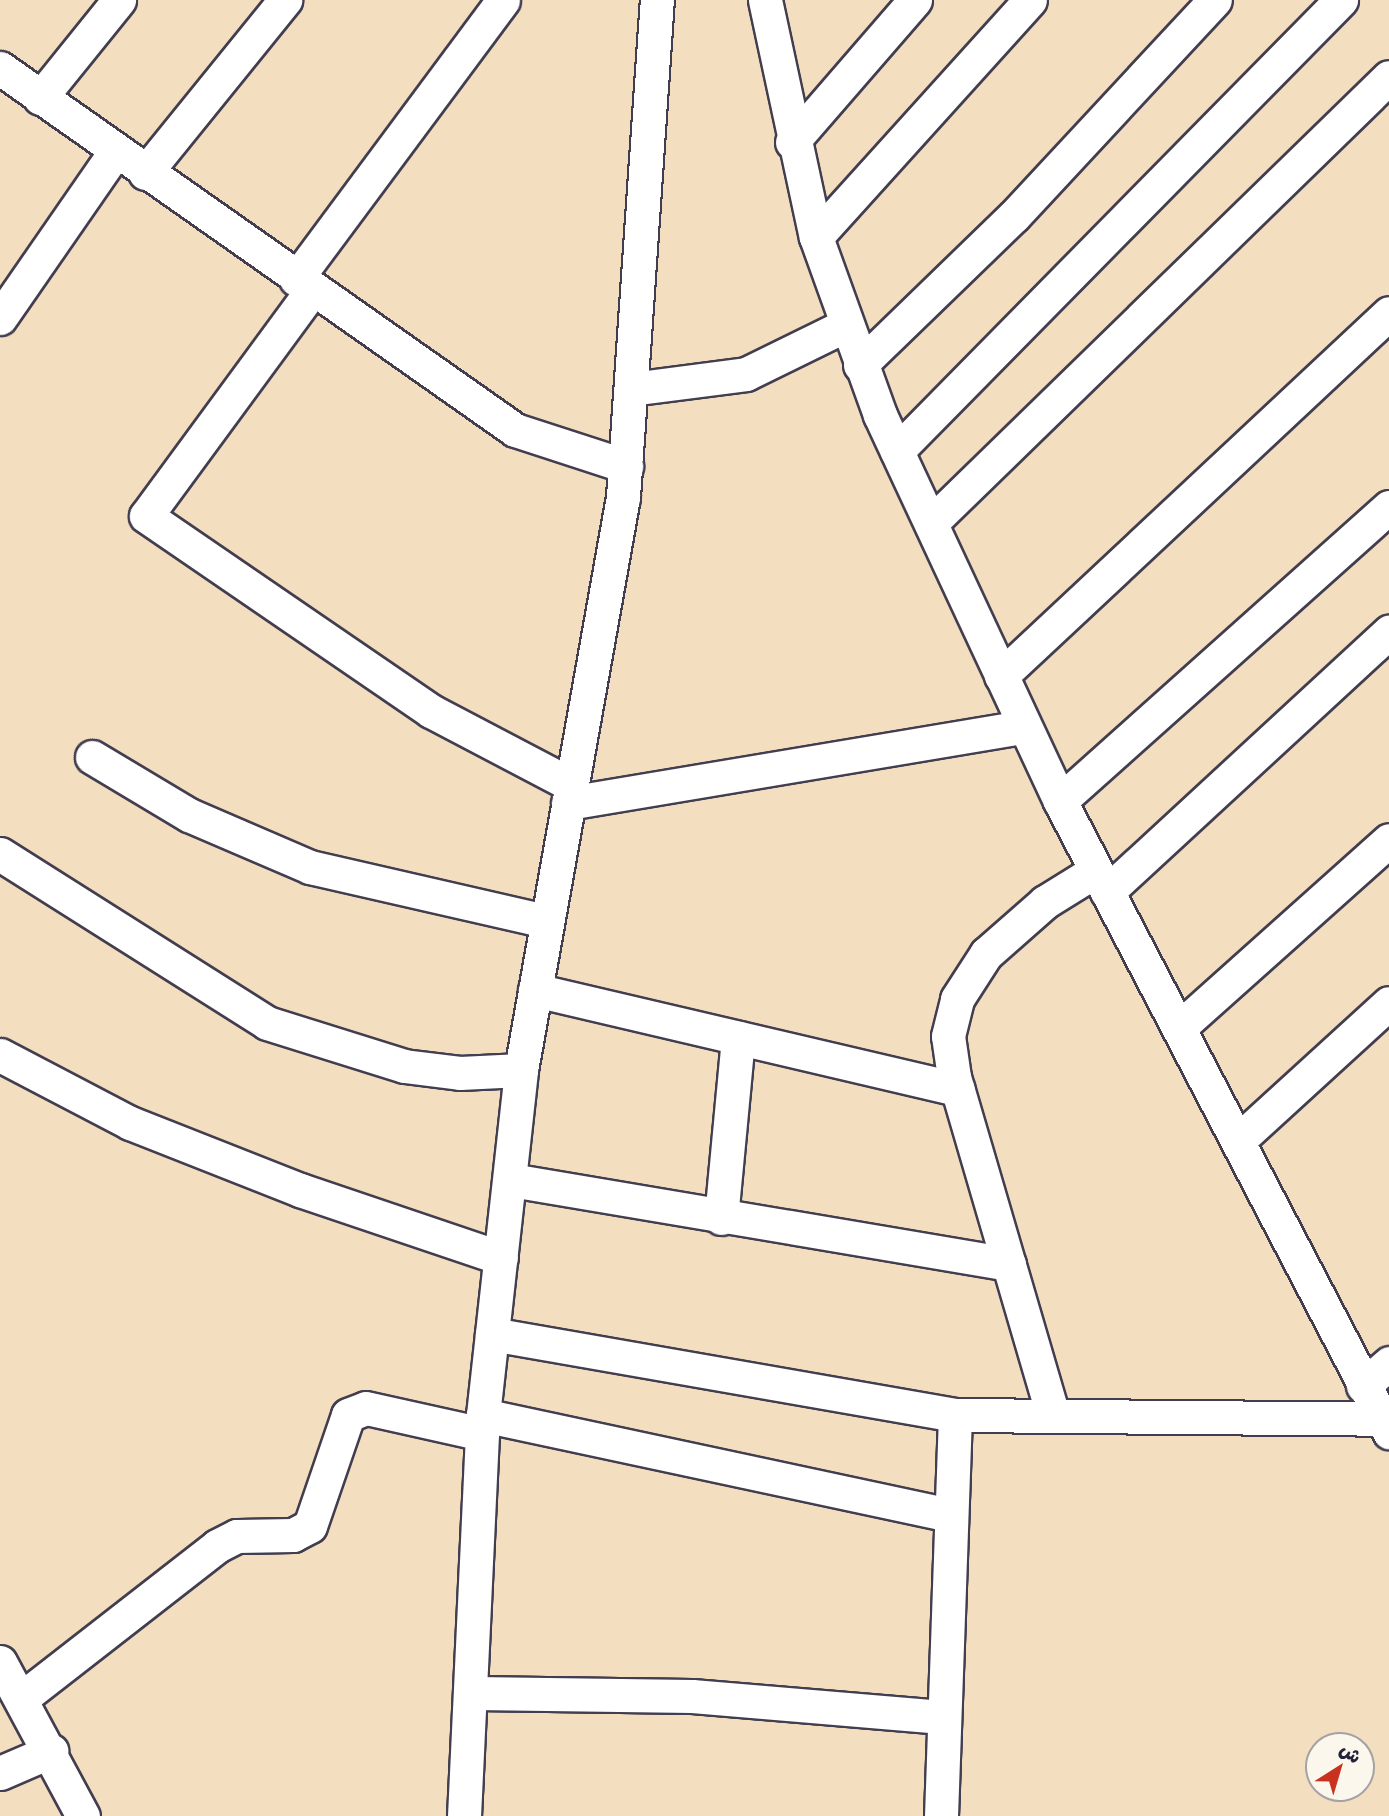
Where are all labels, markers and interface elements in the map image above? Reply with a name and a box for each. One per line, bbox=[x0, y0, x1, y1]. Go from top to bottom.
north arrow bbox=[1305, 1732, 1375, 1802]
text: ش bbox=[1335, 1734, 1368, 1769]

